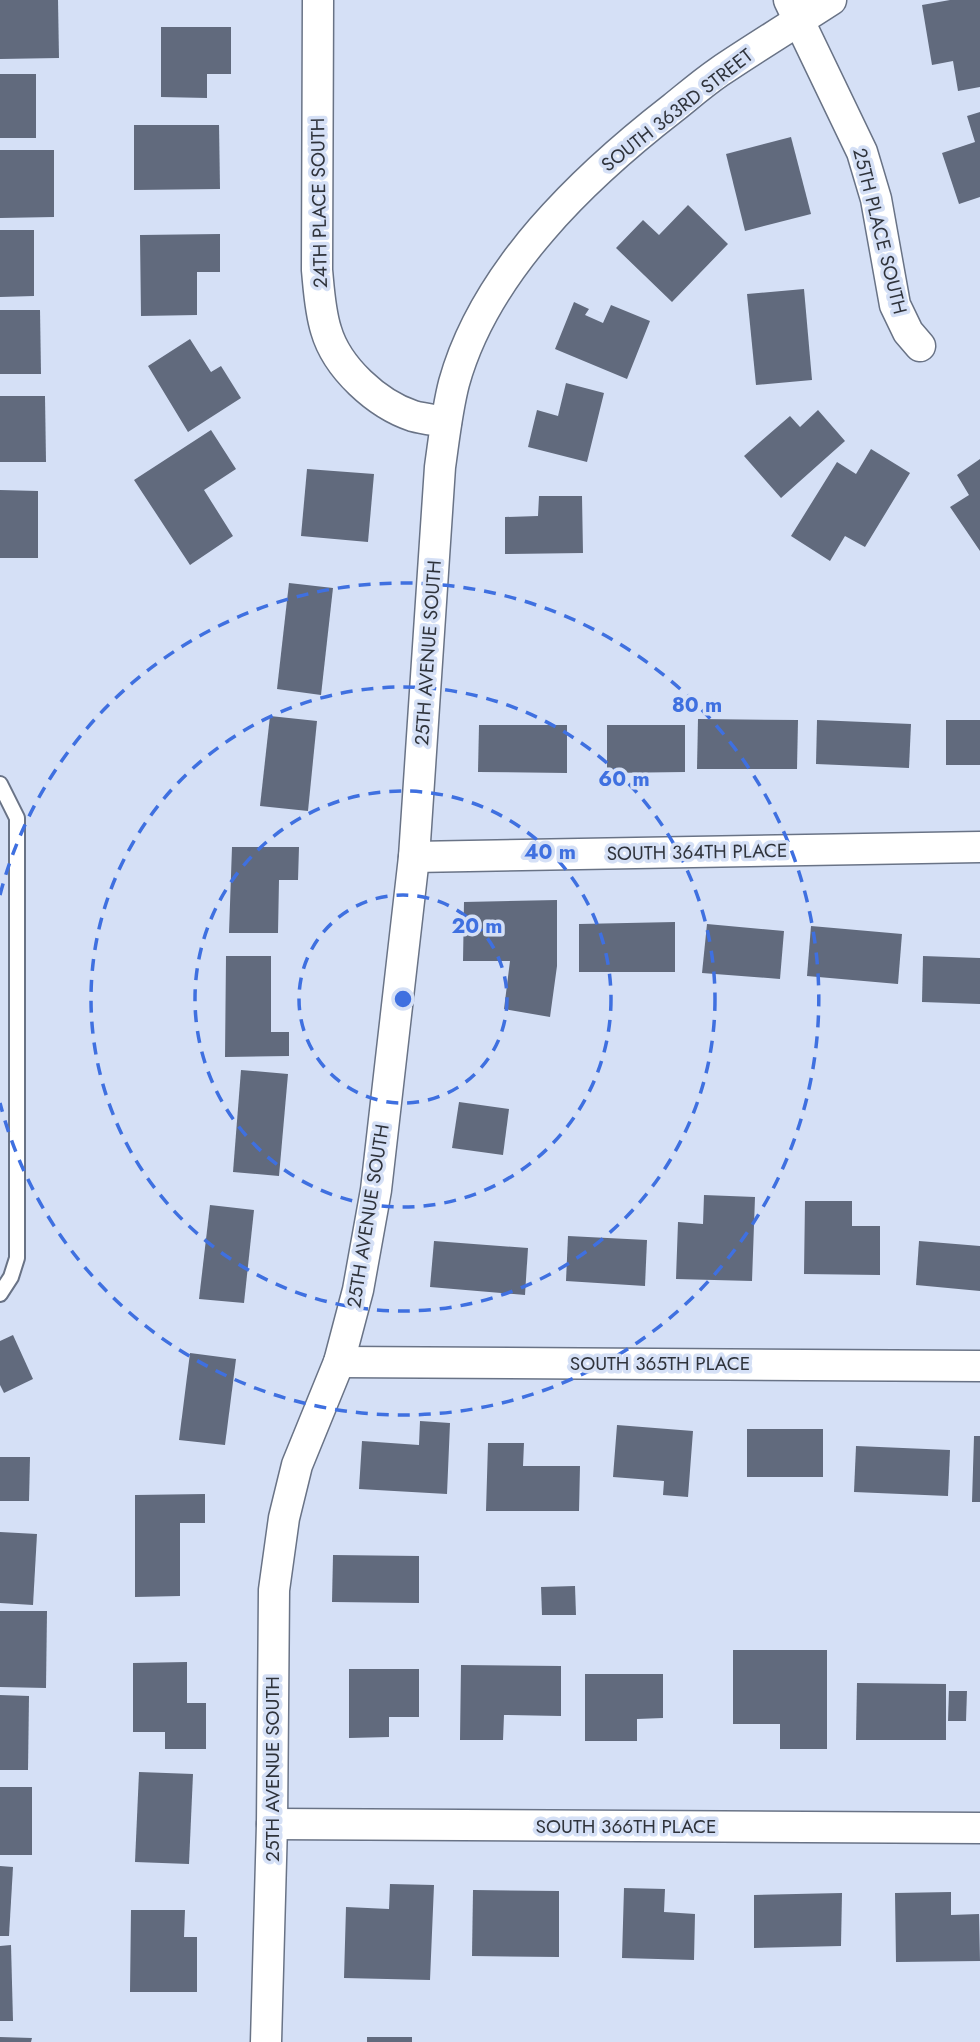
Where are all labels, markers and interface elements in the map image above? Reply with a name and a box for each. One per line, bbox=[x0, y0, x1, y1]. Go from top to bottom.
street label: SOUTH 363RD STREET bbox=[595, 42, 759, 178]
street label: 24TH PLACE SOUTH bbox=[304, 118, 334, 288]
street label: 25TH PLACE SOUTH bbox=[846, 145, 914, 317]
street label: 25TH AVENUE SOUTH bbox=[408, 559, 448, 747]
text: 80 m bbox=[672, 690, 722, 720]
text: 60 m bbox=[598, 764, 650, 794]
text: 40 m bbox=[524, 837, 576, 867]
street label: SOUTH 364TH PLACE bbox=[606, 837, 788, 867]
text: 20 m bbox=[451, 911, 503, 941]
centre of rings bbox=[391, 987, 415, 1011]
street label: 25TH AVENUE SOUTH bbox=[340, 1122, 396, 1310]
street label: SOUTH 365TH PLACE bbox=[570, 1350, 750, 1377]
street label: 25TH AVENUE SOUTH bbox=[259, 1676, 286, 1862]
street label: SOUTH 366TH PLACE bbox=[536, 1813, 716, 1840]

